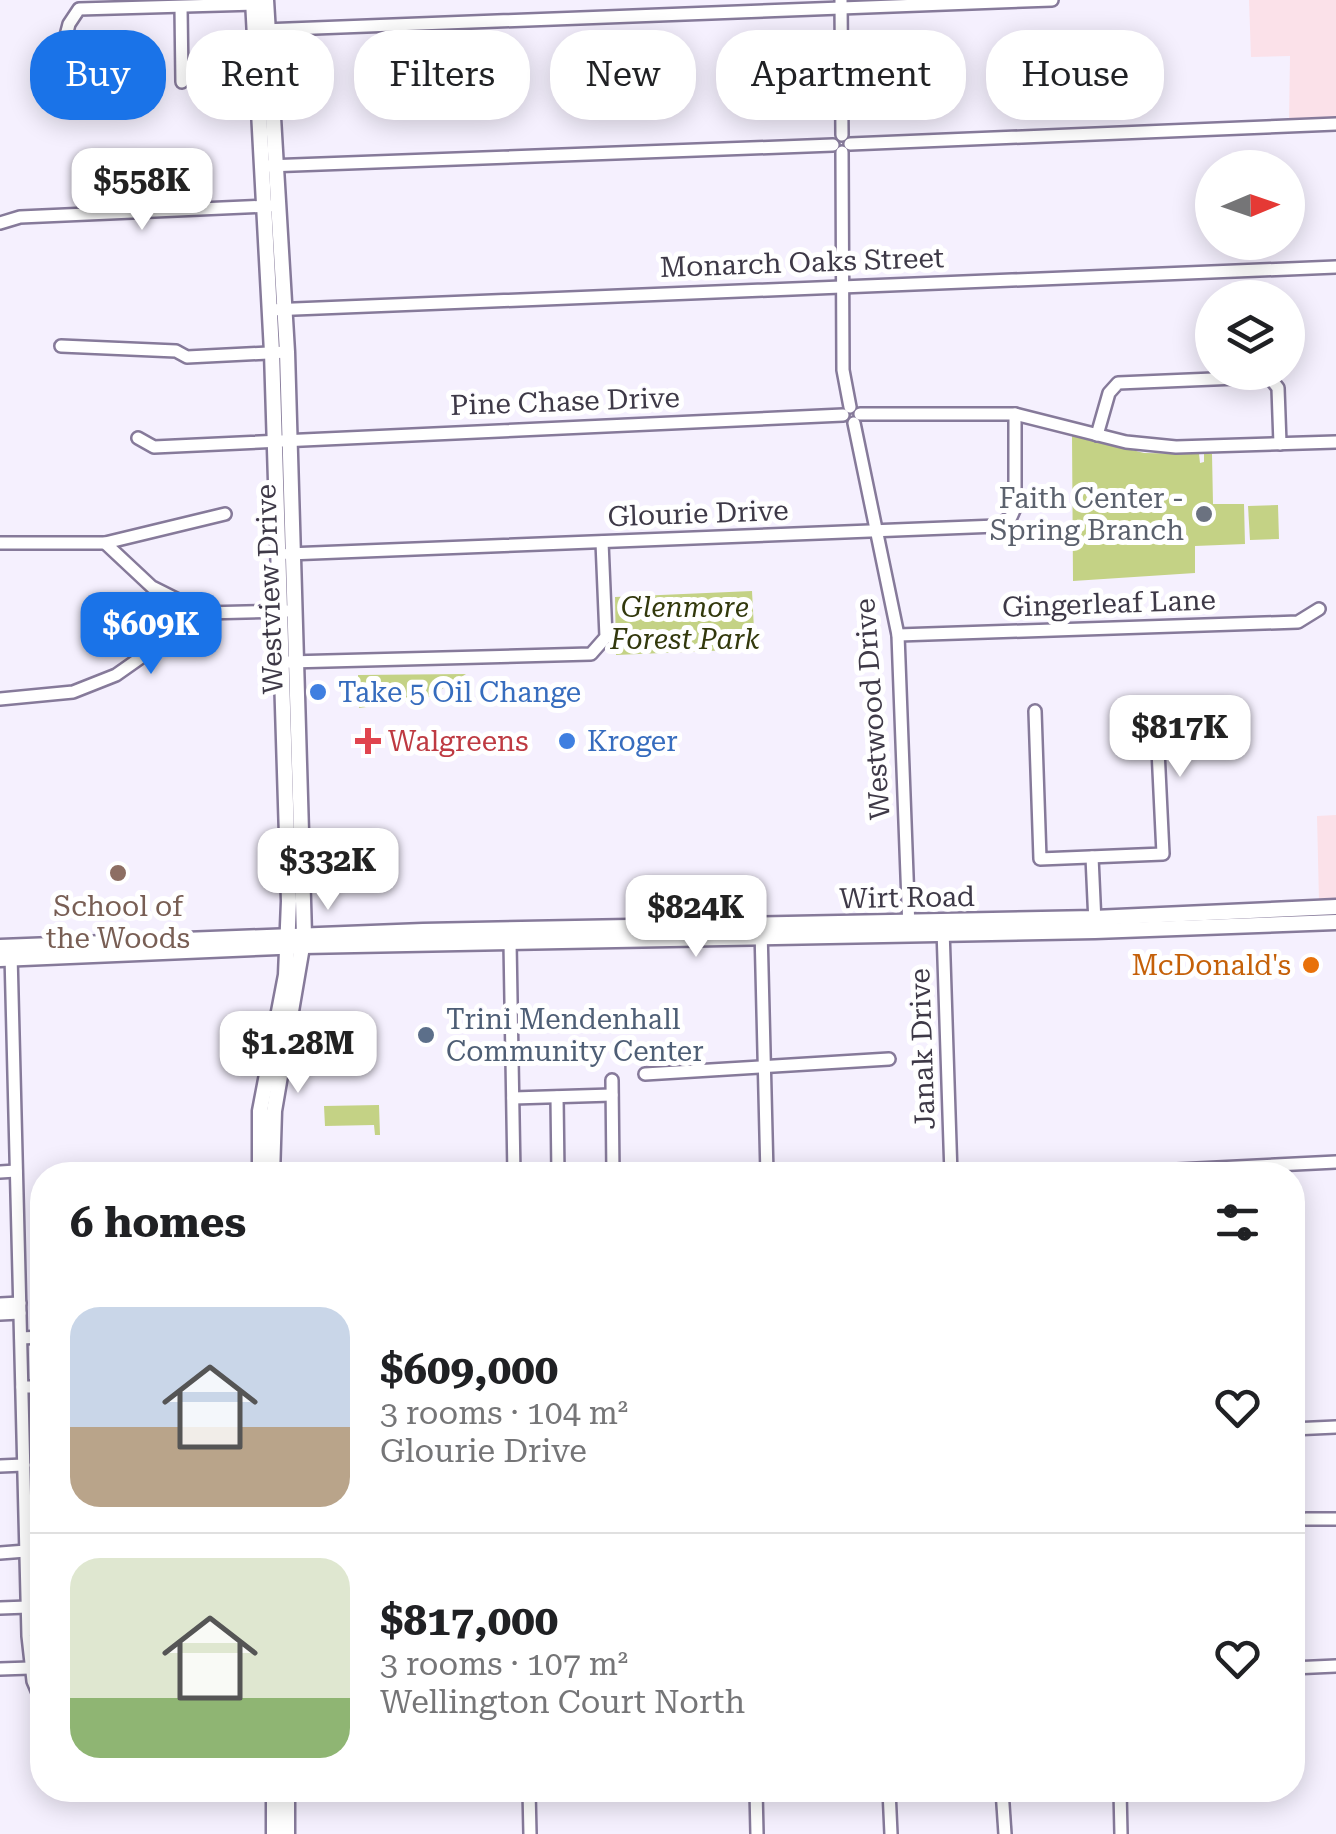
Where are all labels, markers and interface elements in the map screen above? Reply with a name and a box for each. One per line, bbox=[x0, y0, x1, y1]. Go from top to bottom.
chip: Buy bbox=[30, 30, 166, 120]
chip: Rent bbox=[186, 30, 334, 120]
chip: Filters bbox=[354, 30, 530, 120]
chip: New bbox=[550, 30, 696, 120]
chip: Apartment bbox=[716, 30, 966, 120]
chip: House bbox=[986, 30, 1164, 120]
pin: $558K bbox=[72, 148, 212, 233]
north arrow bbox=[1195, 150, 1305, 260]
map controls bbox=[1195, 150, 1305, 390]
text: $558K bbox=[94, 161, 190, 199]
street label: Monarch Oaks Street bbox=[659, 241, 945, 284]
button: layers bbox=[1195, 280, 1305, 390]
street label: Pine Chase Drive bbox=[450, 381, 680, 422]
place label: Faith Center - Spring Branch bbox=[990, 482, 1184, 547]
street label: Westview Drive bbox=[249, 483, 290, 695]
street label: Glourie Drive bbox=[607, 494, 789, 533]
marker: Faith Center - Spring Branch bbox=[1193, 503, 1215, 525]
street label: Gingerleaf Lane bbox=[1002, 583, 1216, 624]
park label: Glenmore Forest Park bbox=[609, 591, 760, 656]
pin: $609K bbox=[81, 592, 221, 677]
street label: Westwood Drive bbox=[848, 597, 897, 821]
text: $609K bbox=[103, 605, 199, 643]
place label: Take 5 Oil Change bbox=[338, 676, 581, 709]
marker: Take 5 Oil Change bbox=[307, 681, 329, 703]
pin: $817K bbox=[1110, 695, 1250, 780]
text: $817K bbox=[1132, 708, 1228, 746]
place label: Walgreens bbox=[388, 725, 528, 758]
place label: Kroger bbox=[587, 725, 678, 758]
marker: Walgreens bbox=[357, 730, 379, 752]
marker: Kroger bbox=[556, 730, 578, 752]
pin: $332K bbox=[258, 828, 398, 913]
text: $332K bbox=[280, 841, 376, 879]
marker: School of the Woods bbox=[107, 862, 129, 884]
pin: $824K bbox=[626, 875, 766, 960]
street label: Wirt Road bbox=[839, 880, 975, 915]
text: $824K bbox=[648, 888, 744, 926]
place label: School of the Woods bbox=[46, 890, 190, 955]
place label: McDonald's bbox=[1131, 949, 1291, 982]
marker: McDonald's bbox=[1300, 954, 1322, 976]
street label: Janak Drive bbox=[903, 968, 942, 1130]
place label: Trini Mendenhall Community Center bbox=[446, 1003, 704, 1068]
pin: $1.28M bbox=[217, 1011, 379, 1096]
text: $1.28M bbox=[242, 1024, 354, 1062]
marker: Trini Mendenhall Community Center bbox=[415, 1024, 437, 1046]
icon: filters bbox=[1210, 1195, 1265, 1250]
text: 6 homes bbox=[70, 1198, 246, 1247]
text: $609,000 bbox=[380, 1345, 558, 1394]
icon: home bbox=[150, 1347, 270, 1467]
icon: heart bbox=[1210, 1380, 1265, 1435]
text: 3 rooms · 104 m² bbox=[380, 1394, 628, 1432]
text: Glourie Drive bbox=[380, 1432, 587, 1470]
text: $817,000 bbox=[380, 1596, 558, 1645]
icon: home bbox=[150, 1598, 270, 1718]
icon: heart bbox=[1210, 1631, 1265, 1686]
text: 3 rooms · 107 m² bbox=[380, 1645, 628, 1683]
text: Wellington Court North bbox=[380, 1683, 745, 1721]

